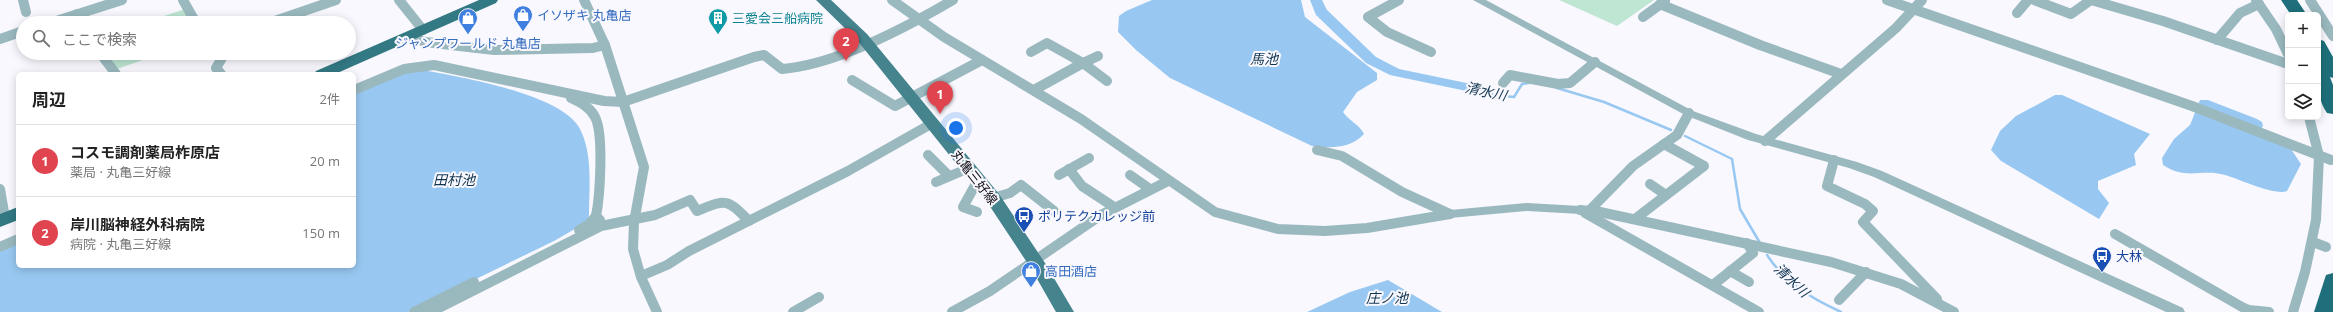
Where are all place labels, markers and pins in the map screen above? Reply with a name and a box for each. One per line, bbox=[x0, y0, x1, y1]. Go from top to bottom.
shop icon: イソザキ 丸亀店 bbox=[512, 4, 534, 32]
place label: イソザキ 丸亀店 bbox=[537, 6, 631, 24]
shop icon: ジャンプワールド 丸亀店 bbox=[457, 7, 479, 35]
building icon: 三愛会三船病院 bbox=[707, 7, 729, 35]
place label: 三愛会三船病院 bbox=[732, 9, 823, 27]
pin: 2 bbox=[833, 28, 859, 61]
place label: ジャンプワールド 丸亀店 bbox=[395, 34, 541, 52]
pin: 1 bbox=[927, 81, 953, 114]
bus stop icon: ポリテクカレッジ前 bbox=[1013, 205, 1035, 233]
place label: ポリテクカレッジ前 bbox=[1038, 207, 1155, 225]
bus stop icon: 大林 bbox=[2091, 245, 2113, 273]
place label: 大林 bbox=[2116, 247, 2142, 265]
shop icon: 高田酒店 bbox=[1020, 260, 1042, 288]
place label: 高田酒店 bbox=[1045, 262, 1097, 280]

